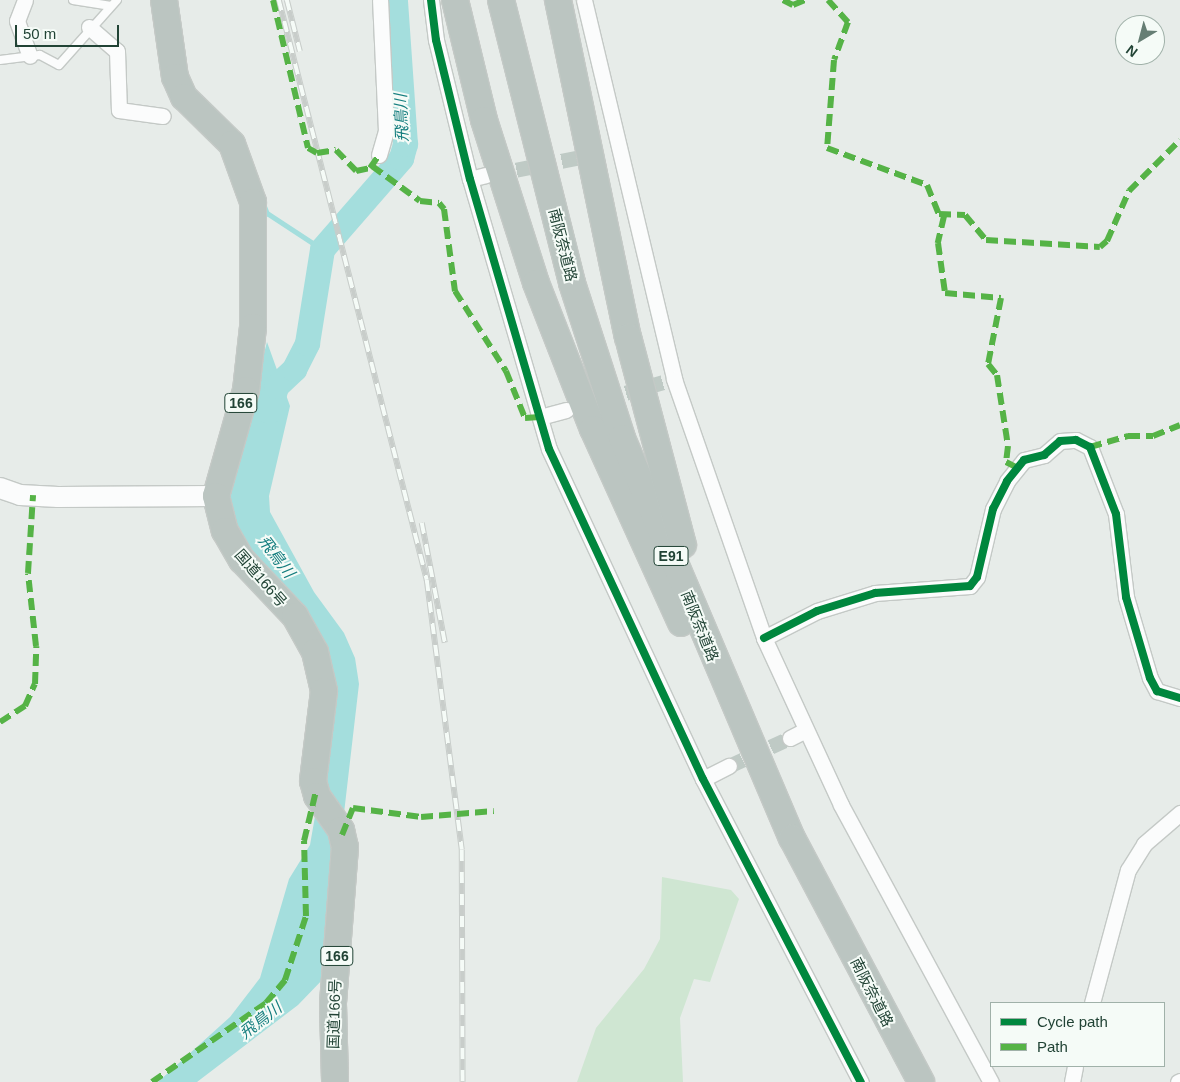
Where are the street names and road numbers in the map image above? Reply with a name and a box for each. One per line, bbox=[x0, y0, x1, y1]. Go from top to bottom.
street label: 南阪奈道路 bbox=[545, 206, 581, 284]
road number: 166 bbox=[224, 392, 258, 414]
road number: E91 bbox=[654, 544, 688, 568]
street label: 国道166号 bbox=[231, 546, 291, 610]
street label: 南阪奈道路 bbox=[678, 588, 722, 664]
road number: 166 bbox=[320, 944, 354, 968]
street label: 南阪奈道路 bbox=[847, 955, 897, 1029]
street label: 国道166号 bbox=[324, 979, 344, 1049]

